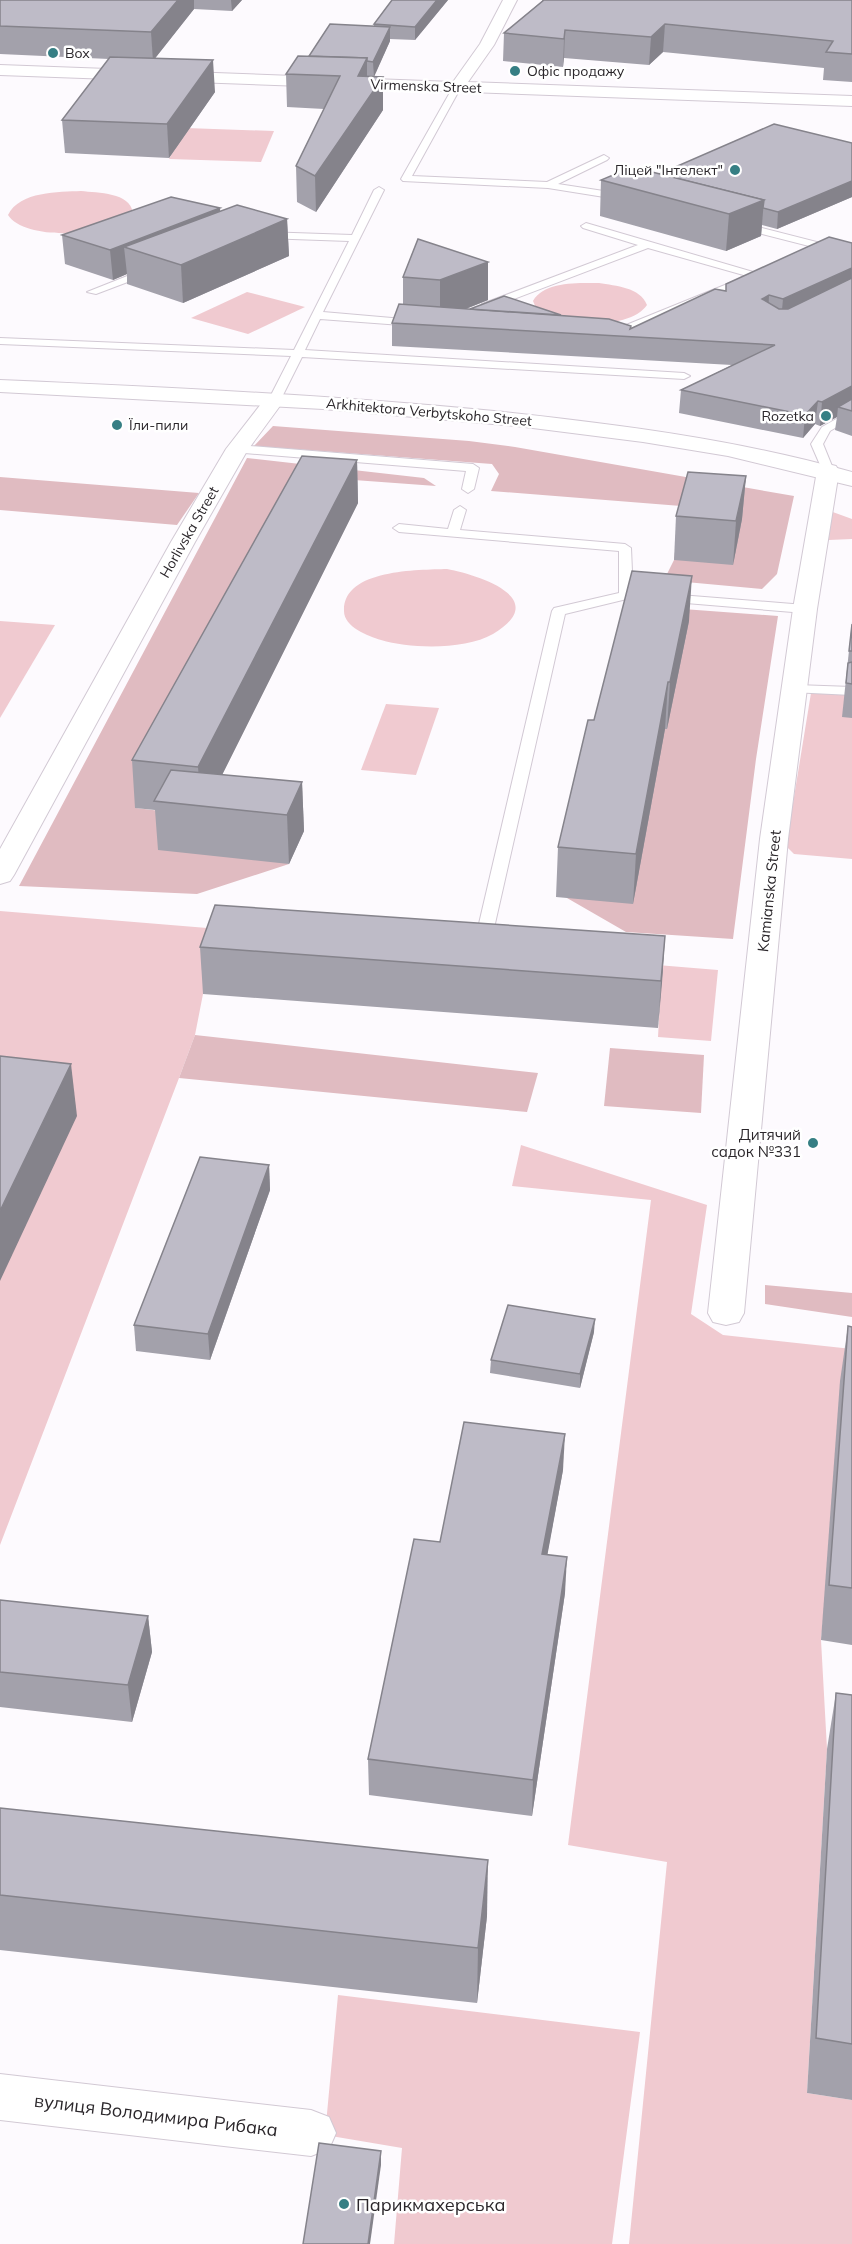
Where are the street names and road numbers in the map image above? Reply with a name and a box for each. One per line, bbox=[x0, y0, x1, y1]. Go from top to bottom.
street label: Virmenska Street bbox=[370, 75, 482, 97]
street label: Arkhitektora Verbytskoho Street bbox=[325, 394, 533, 430]
street label: Horlivska Street bbox=[156, 483, 222, 581]
street label: Kamianska Street bbox=[753, 829, 785, 953]
street label: вулиця Володимира Рибака bbox=[33, 2089, 279, 2141]

